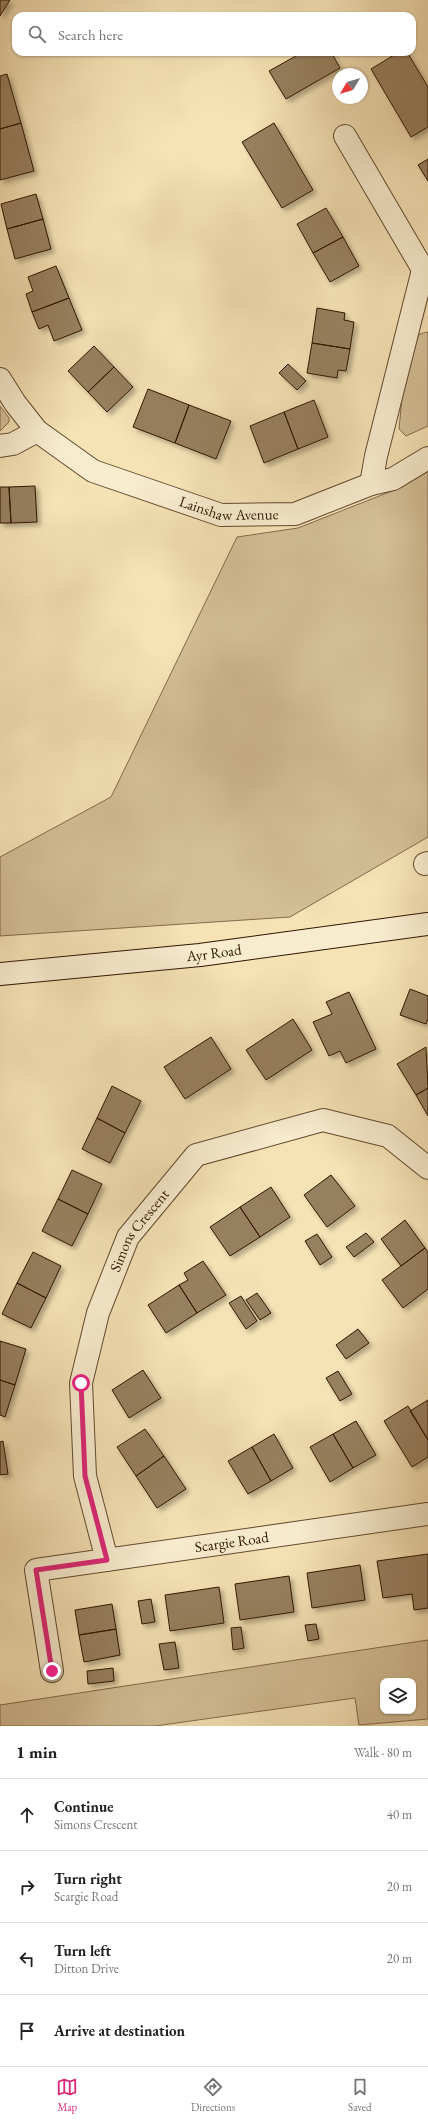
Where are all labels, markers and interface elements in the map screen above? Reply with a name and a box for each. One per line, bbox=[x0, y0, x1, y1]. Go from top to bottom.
search box bbox=[12, 12, 416, 56]
icon: search bbox=[26, 23, 48, 45]
text: Search here bbox=[58, 25, 123, 44]
north arrow bbox=[332, 68, 368, 104]
street label: Lainshaw Avenue bbox=[177, 491, 279, 524]
street label: Ayr Road bbox=[185, 939, 243, 965]
street label: Simons Crescent bbox=[105, 1185, 173, 1275]
route start bbox=[72, 1374, 90, 1392]
street label: Scargie Road bbox=[194, 1527, 270, 1556]
route end bbox=[43, 1662, 61, 1680]
map controls bbox=[380, 1678, 416, 1714]
button: layers bbox=[380, 1678, 416, 1714]
text: 1 min bbox=[16, 1741, 57, 1763]
text: Walk · 80 m bbox=[354, 1744, 412, 1761]
text: Continue bbox=[54, 1797, 114, 1816]
icon: ahead bbox=[16, 1804, 38, 1826]
text: 40 m bbox=[387, 1806, 412, 1823]
text: Simons Crescent bbox=[54, 1816, 137, 1833]
text: Turn right bbox=[54, 1869, 122, 1888]
icon: right bbox=[16, 1876, 38, 1898]
text: 20 m bbox=[387, 1878, 412, 1895]
text: Scargie Road bbox=[54, 1888, 118, 1905]
text: Turn left bbox=[54, 1941, 111, 1960]
icon: left bbox=[16, 1948, 38, 1970]
text: 20 m bbox=[387, 1950, 412, 1967]
text: Ditton Drive bbox=[54, 1960, 119, 1977]
icon: arrive bbox=[16, 2020, 38, 2042]
text: Arrive at destination bbox=[54, 2021, 185, 2040]
tab: Map bbox=[56, 2076, 78, 2114]
tab: Directions bbox=[191, 2076, 235, 2114]
tab: Saved bbox=[348, 2076, 372, 2114]

